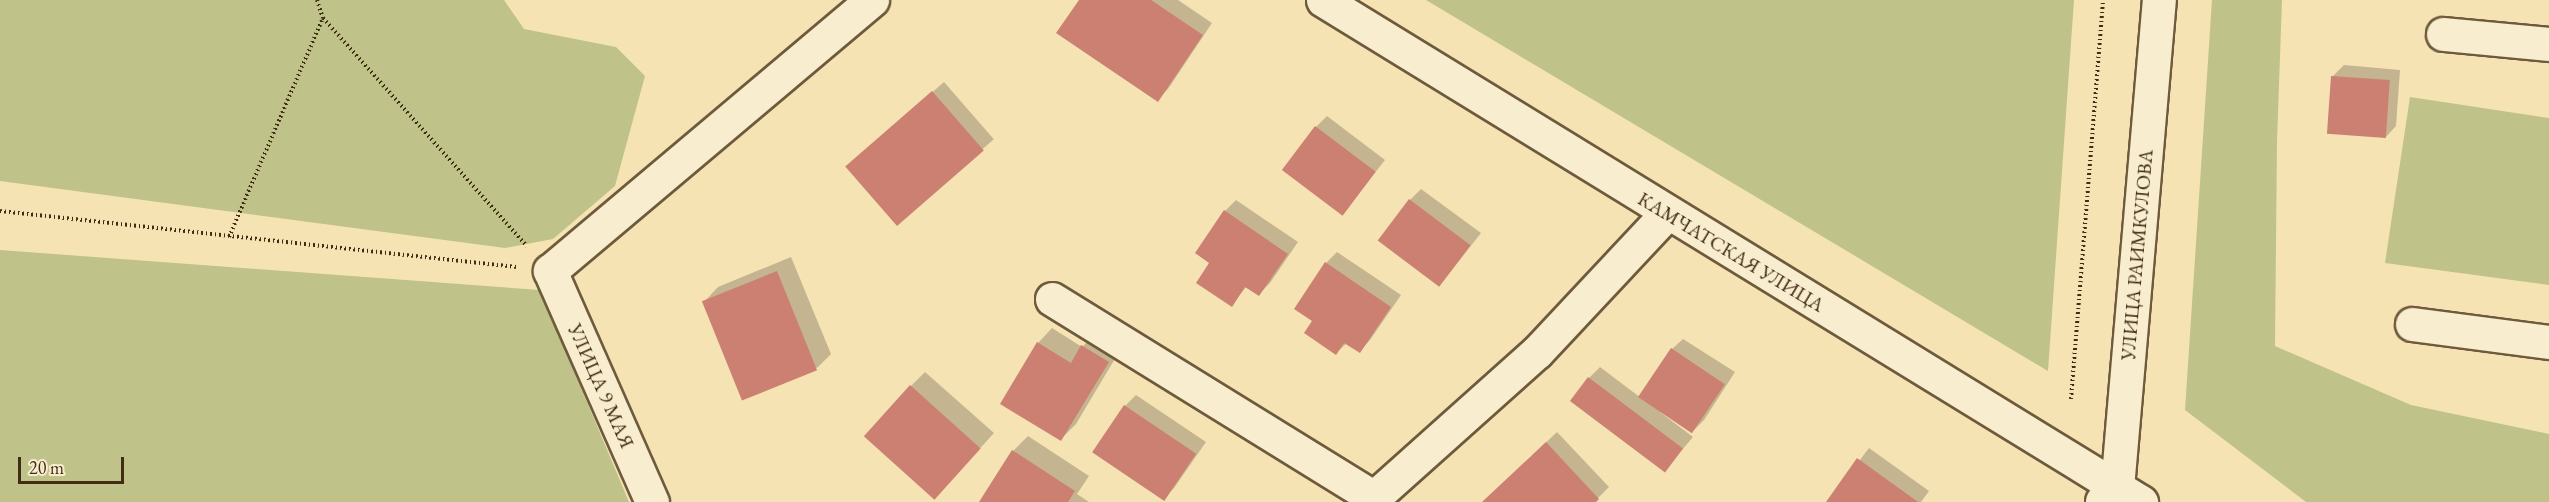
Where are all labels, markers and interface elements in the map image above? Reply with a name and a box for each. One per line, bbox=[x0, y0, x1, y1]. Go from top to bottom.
street label: УЛИЦА РАИМКУЛОВА bbox=[2116, 148, 2158, 362]
street label: КАМЧАТСКАЯ УЛИЦА bbox=[1633, 187, 1829, 317]
street label: УЛИЦА 9 МАЯ bbox=[563, 320, 639, 452]
scale bar bbox=[21, 445, 128, 483]
text: 20 m bbox=[29, 456, 64, 479]

